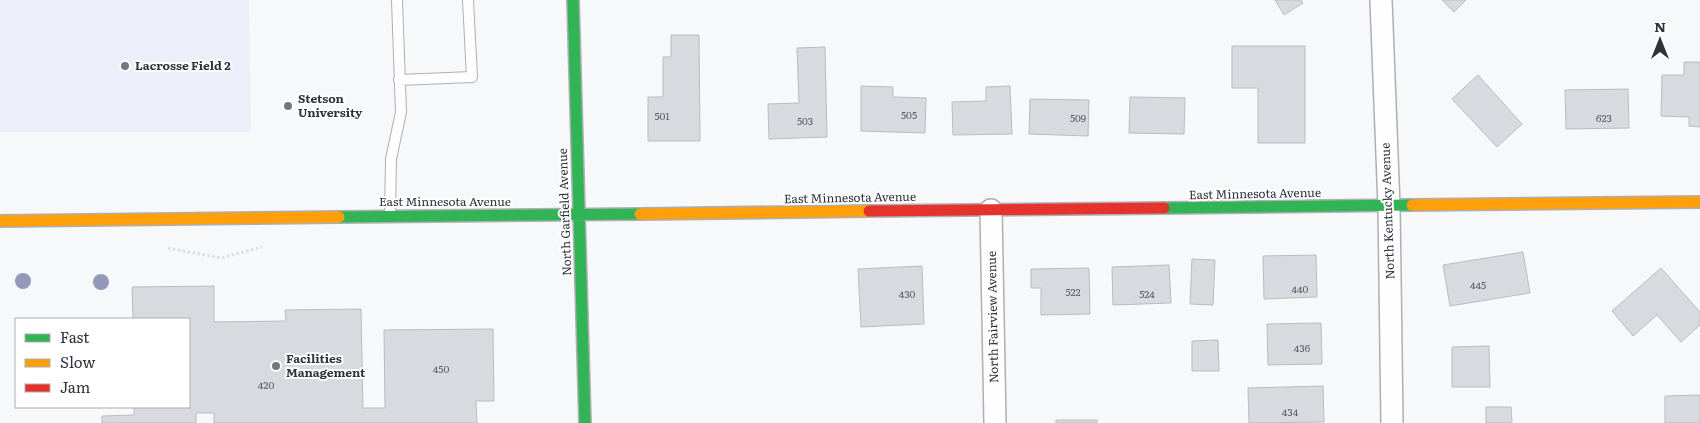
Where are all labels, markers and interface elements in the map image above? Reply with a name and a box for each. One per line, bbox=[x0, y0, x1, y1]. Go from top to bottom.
north arrow bbox=[1635, 15, 1685, 65]
text: N bbox=[1654, 16, 1666, 36]
place label: Lacrosse Field 2 bbox=[135, 56, 231, 74]
marker: Lacrosse Field 2 bbox=[119, 60, 131, 72]
place label: Stetson University bbox=[298, 89, 363, 121]
marker: Stetson University bbox=[282, 100, 294, 112]
house number: 505 bbox=[901, 107, 917, 122]
house number: 501 bbox=[655, 108, 669, 123]
house number: 509 bbox=[1070, 110, 1086, 125]
house number: 623 bbox=[1596, 110, 1612, 125]
house number: 503 bbox=[797, 113, 813, 128]
street label: North Kentucky Avenue bbox=[1376, 142, 1398, 280]
street label: North Garfield Avenue bbox=[553, 148, 575, 276]
street label: East Minnesota Avenue bbox=[1189, 183, 1321, 203]
street label: East Minnesota Avenue bbox=[784, 187, 916, 207]
street label: East Minnesota Avenue bbox=[379, 192, 511, 210]
street label: North Fairview Avenue bbox=[982, 251, 1002, 383]
house number: 445 bbox=[1470, 277, 1486, 292]
house number: 440 bbox=[1292, 281, 1309, 296]
house number: 522 bbox=[1065, 284, 1081, 299]
house number: 430 bbox=[899, 286, 916, 301]
house number: 524 bbox=[1139, 286, 1155, 301]
legend bbox=[15, 318, 190, 408]
text: Fast bbox=[60, 325, 89, 348]
house number: 436 bbox=[1294, 340, 1311, 355]
place label: Facilities Management bbox=[286, 349, 366, 381]
text: Slow bbox=[60, 350, 95, 373]
marker: Facilities Management bbox=[270, 360, 282, 372]
house number: 450 bbox=[433, 361, 449, 376]
text: Jam bbox=[60, 375, 91, 398]
house number: 420 bbox=[258, 377, 274, 392]
house number: 434 bbox=[1282, 404, 1299, 419]

